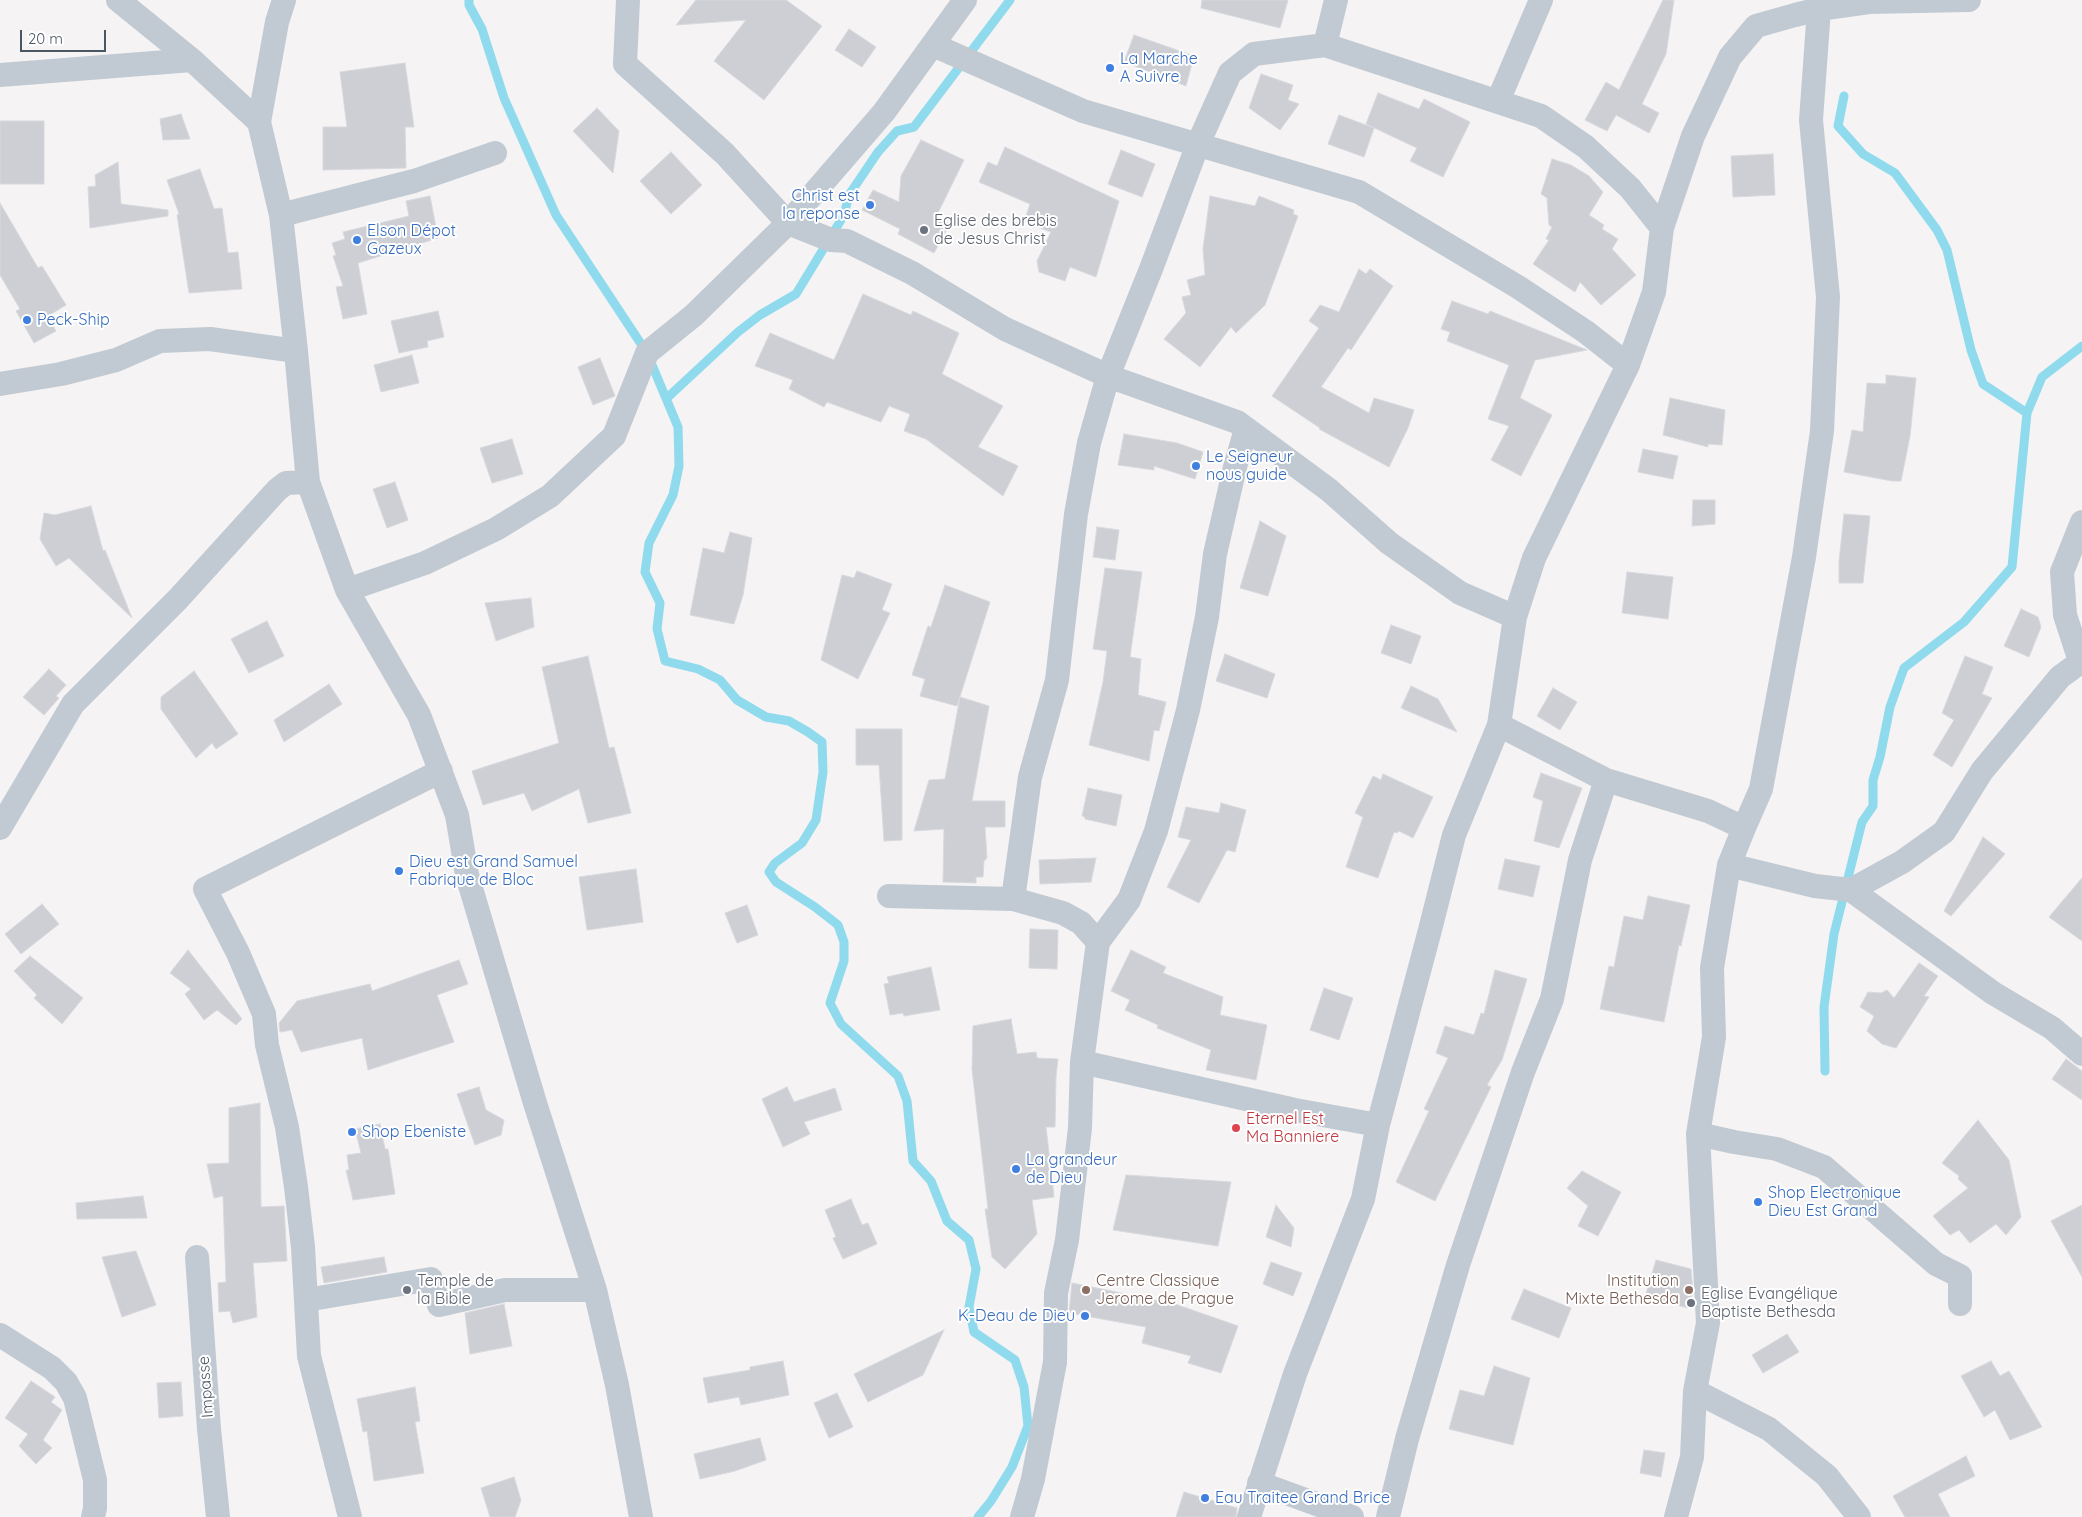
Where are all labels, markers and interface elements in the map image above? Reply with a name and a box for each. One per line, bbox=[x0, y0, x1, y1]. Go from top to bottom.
scale bar bbox=[22, 20, 109, 52]
text: 20 m bbox=[28, 29, 63, 48]
place label: La Marche A Suivre bbox=[1120, 49, 1198, 87]
marker: La Marche A Suivre bbox=[1104, 62, 1116, 74]
place label: Christ est la reponse bbox=[782, 186, 860, 224]
marker: Christ est la reponse bbox=[864, 199, 876, 211]
place label: Eglise des brebis de Jesus Christ bbox=[934, 211, 1057, 249]
place label: Elson Dépot Gazeux bbox=[367, 221, 456, 259]
marker: Eglise des brebis de Jesus Christ bbox=[918, 224, 930, 236]
marker: Elson Dépot Gazeux bbox=[351, 234, 363, 246]
place label: Peck-Ship bbox=[37, 310, 110, 330]
marker: Peck-Ship bbox=[21, 314, 33, 326]
place label: Le Seigneur nous guide bbox=[1206, 447, 1293, 485]
marker: Le Seigneur nous guide bbox=[1190, 460, 1202, 472]
place label: Dieu est Grand Samuel Fabrique de Bloc bbox=[409, 852, 578, 890]
marker: Dieu est Grand Samuel Fabrique de Bloc bbox=[393, 865, 405, 877]
place label: Eternel Est Ma Banniere bbox=[1246, 1109, 1339, 1147]
place label: Shop Ebeniste bbox=[362, 1122, 466, 1142]
marker: Eternel Est Ma Banniere bbox=[1230, 1122, 1242, 1134]
marker: Shop Ebeniste bbox=[346, 1126, 358, 1138]
place label: La grandeur de Dieu bbox=[1026, 1150, 1117, 1188]
marker: La grandeur de Dieu bbox=[1010, 1163, 1022, 1175]
place label: Shop Electronique Dieu Est Grand bbox=[1768, 1183, 1901, 1221]
marker: Shop Electronique Dieu Est Grand bbox=[1752, 1196, 1764, 1208]
place label: Temple de la Bible bbox=[417, 1271, 494, 1309]
place label: Centre Classique Jerome de Prague bbox=[1096, 1271, 1234, 1309]
place label: Institution Mixte Bethesda bbox=[1565, 1271, 1679, 1309]
marker: Temple de la Bible bbox=[401, 1284, 413, 1296]
marker: Centre Classique Jerome de Prague bbox=[1080, 1284, 1092, 1296]
marker: Institution Mixte Bethesda bbox=[1683, 1284, 1695, 1296]
place label: Eglise Evangélique Baptiste Bethesda bbox=[1701, 1284, 1838, 1322]
marker: Eglise Evangélique Baptiste Bethesda bbox=[1685, 1297, 1697, 1309]
place label: K-Deau de Dieu bbox=[958, 1306, 1075, 1326]
marker: K-Deau de Dieu bbox=[1079, 1310, 1091, 1322]
street label: Impasse bbox=[194, 1355, 218, 1419]
place label: Eau Traitee Grand Brice bbox=[1215, 1488, 1390, 1508]
marker: Eau Traitee Grand Brice bbox=[1199, 1492, 1211, 1504]

